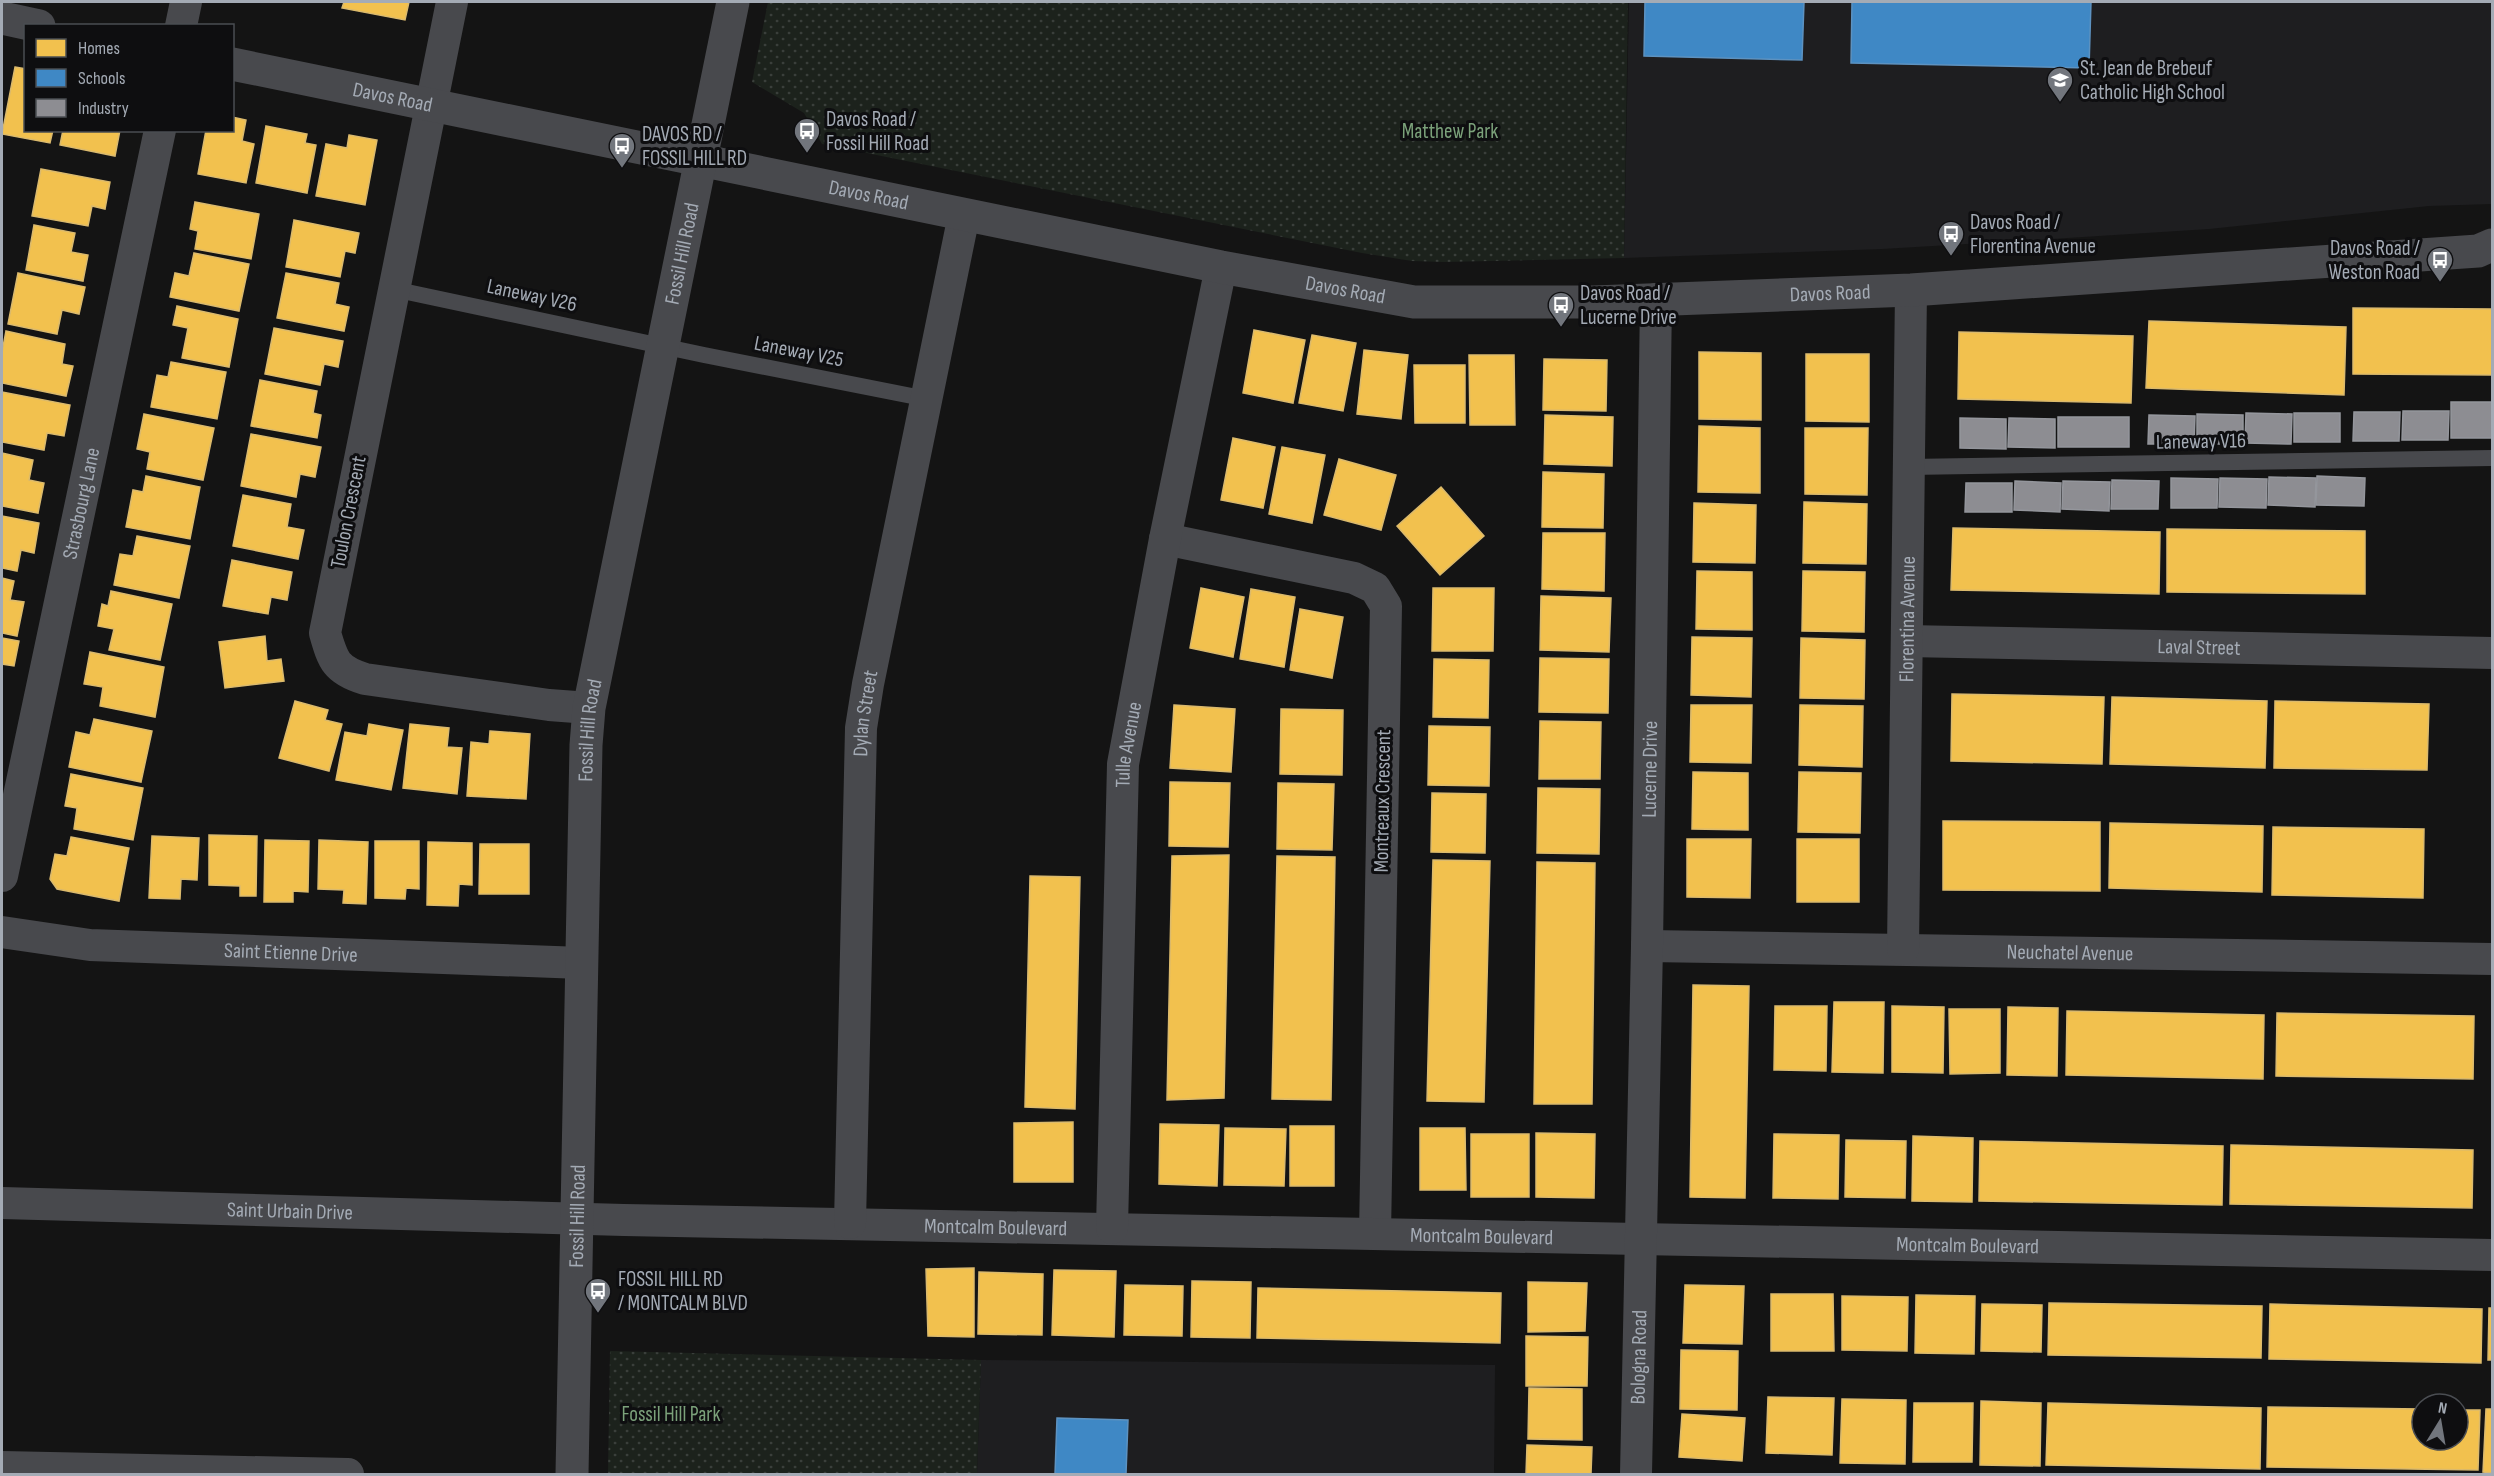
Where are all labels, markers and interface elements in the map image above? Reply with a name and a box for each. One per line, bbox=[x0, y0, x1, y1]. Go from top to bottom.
legend bbox=[24, 24, 234, 132]
text: Homes bbox=[78, 38, 120, 59]
place label: St. Jean de Brebeuf Catholic High School bbox=[2080, 56, 2225, 105]
school or university icon: St. Jean de Brebeuf Catholic High School bbox=[2045, 65, 2075, 103]
text: Schools bbox=[78, 68, 125, 89]
street label: Davos Road bbox=[350, 77, 435, 118]
text: Industry bbox=[78, 98, 129, 119]
place label: Davos Road / Fossil Hill Road bbox=[826, 107, 929, 156]
bus stop icon: Davos Road / Fossil Hill Road bbox=[792, 116, 822, 154]
park label: Matthew Park bbox=[1402, 119, 1498, 144]
place label: DAVOS RD / FOSSIL HILL RD bbox=[642, 122, 747, 171]
bus stop icon: DAVOS RD / FOSSIL HILL RD bbox=[607, 131, 637, 169]
street label: Davos Road bbox=[827, 175, 911, 216]
street label: Fossil Hill Road bbox=[660, 201, 705, 307]
place label: Davos Road / Florentina Avenue bbox=[1970, 210, 2096, 259]
bus stop icon: Davos Road / Florentina Avenue bbox=[1936, 219, 1966, 257]
place label: Davos Road / Weston Road bbox=[2328, 236, 2420, 285]
bus stop icon: Davos Road / Weston Road bbox=[2425, 245, 2455, 283]
street label: Davos Road bbox=[1303, 271, 1387, 310]
street label: Laneway V26 bbox=[485, 274, 579, 317]
street label: Davos Road bbox=[1789, 280, 1871, 308]
place label: Davos Road / Lucerne Drive bbox=[1580, 281, 1677, 330]
bus stop icon: Davos Road / Lucerne Drive bbox=[1546, 290, 1576, 328]
street label: Laneway V25 bbox=[752, 331, 846, 372]
street label: Laneway V16 bbox=[2156, 428, 2246, 455]
street label: Strasbourg Lane bbox=[57, 445, 105, 561]
street label: Toulon Crescent bbox=[325, 454, 372, 570]
street label: Florentina Avenue bbox=[1894, 556, 1921, 682]
street label: Laval Street bbox=[2157, 634, 2241, 661]
street label: Dylan Street bbox=[848, 668, 884, 757]
street label: Fossil Hill Road bbox=[573, 677, 608, 782]
street label: Tulle Avenue bbox=[1110, 700, 1147, 788]
street label: Lucerne Drive bbox=[1637, 721, 1663, 818]
street label: Montreaux Crescent bbox=[1369, 729, 1396, 873]
street label: Saint Etienne Drive bbox=[224, 938, 358, 968]
street label: Neuchatel Avenue bbox=[2006, 940, 2134, 966]
street label: Fossil Hill Road bbox=[564, 1164, 591, 1268]
street label: Saint Urbain Drive bbox=[227, 1197, 353, 1226]
street label: Montcalm Boulevard bbox=[924, 1214, 1067, 1241]
street label: Montcalm Boulevard bbox=[1410, 1223, 1553, 1250]
street label: Montcalm Boulevard bbox=[1896, 1232, 2039, 1260]
place label: FOSSIL HILL RD / MONTCALM BLVD bbox=[618, 1267, 748, 1316]
bus stop icon: FOSSIL HILL RD / MONTCALM BLVD bbox=[583, 1276, 613, 1314]
street label: Bologna Road bbox=[1625, 1310, 1652, 1405]
north arrow bbox=[2410, 1392, 2470, 1452]
text: N bbox=[2437, 1399, 2449, 1419]
park label: Fossil Hill Park bbox=[622, 1402, 720, 1427]

